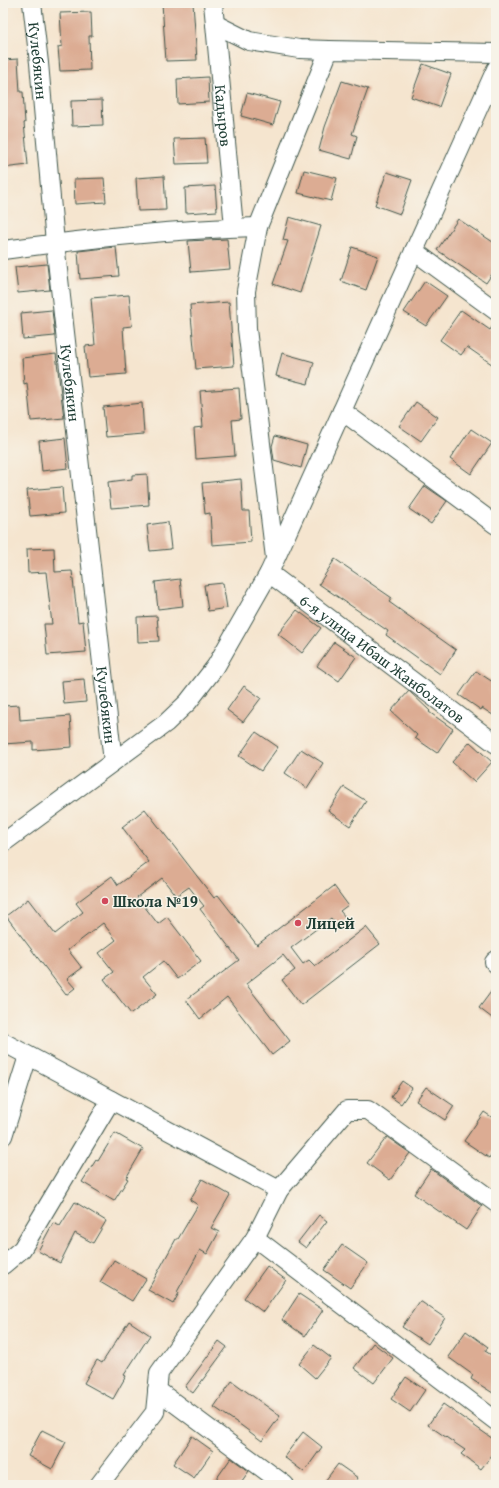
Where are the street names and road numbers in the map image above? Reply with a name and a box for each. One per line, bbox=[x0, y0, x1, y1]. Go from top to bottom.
street label: Кулебякин bbox=[22, 21, 54, 100]
street label: Кадыров bbox=[209, 84, 238, 148]
street label: Кулебякин bbox=[54, 343, 87, 423]
street label: 6-я улица Ибаш Жанболатов bbox=[295, 588, 470, 729]
street label: Кулебякин bbox=[90, 665, 123, 745]

